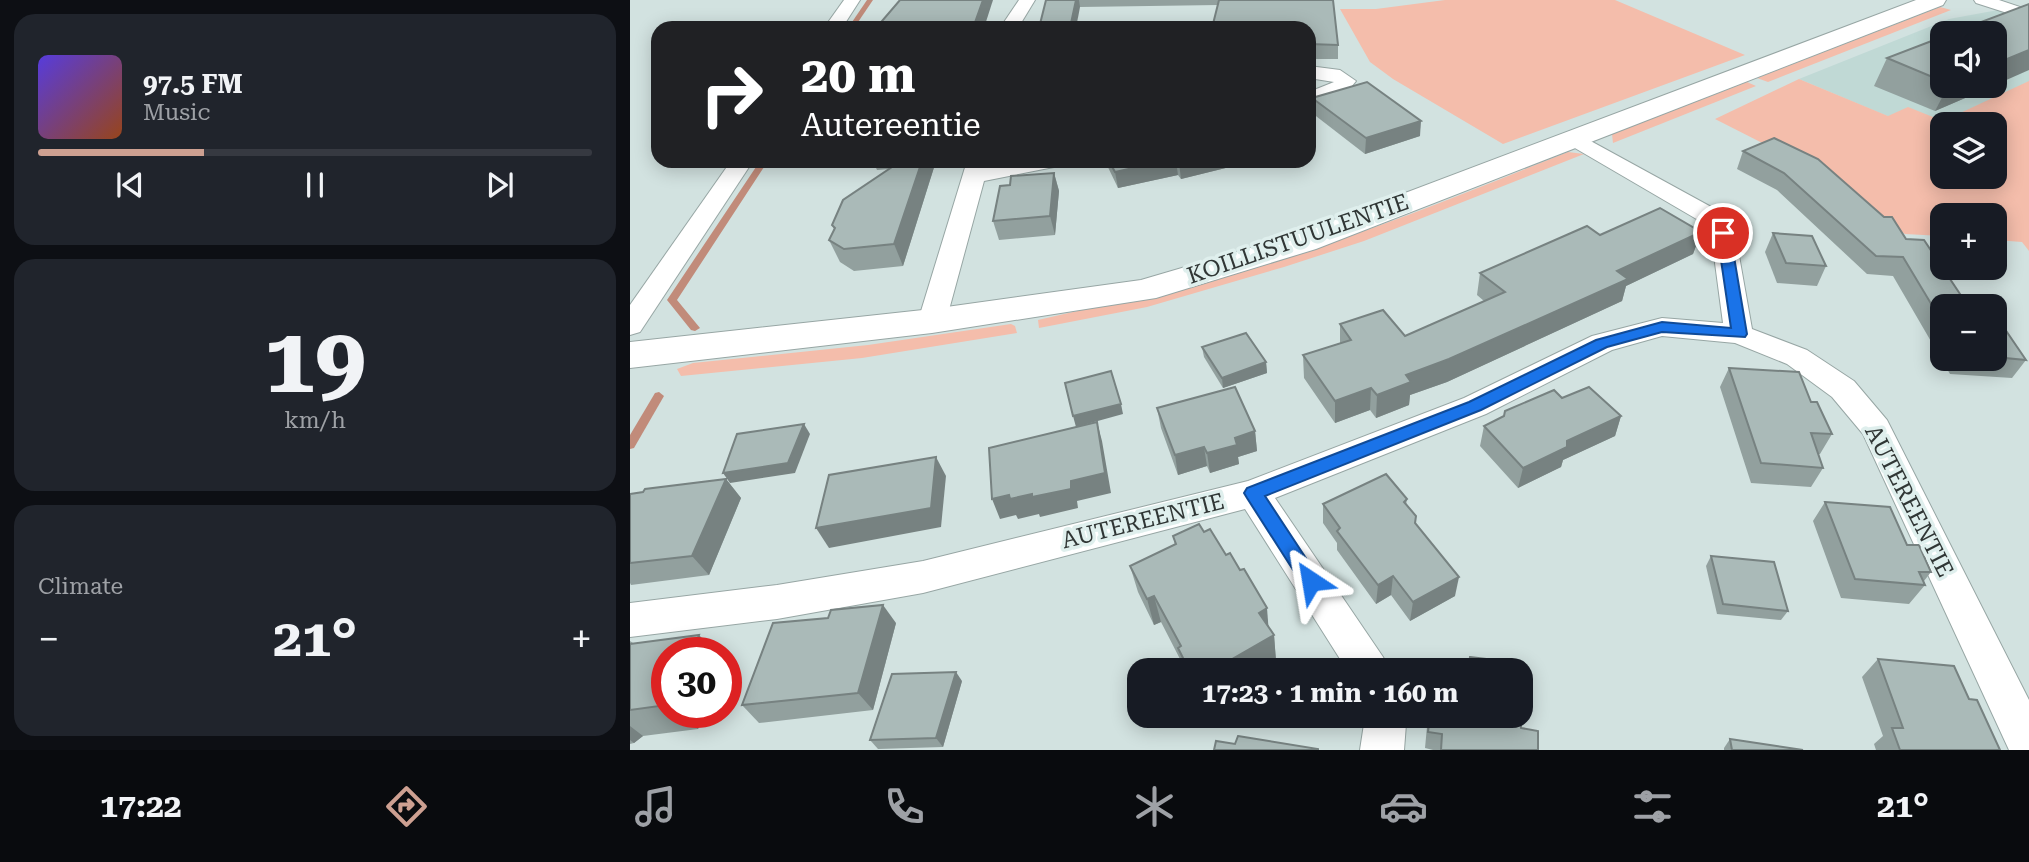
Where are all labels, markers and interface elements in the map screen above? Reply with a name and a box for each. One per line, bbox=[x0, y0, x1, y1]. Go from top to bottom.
map controls bbox=[1930, 21, 2007, 371]
button: sound bbox=[1930, 21, 2007, 98]
text: 20 m bbox=[801, 47, 916, 104]
icon: right bbox=[686, 49, 777, 140]
text: 97.5 FM bbox=[143, 69, 243, 99]
text: Music bbox=[143, 99, 210, 126]
text: Autereentie bbox=[801, 106, 981, 144]
button: layers bbox=[1930, 112, 2007, 189]
icon: previous bbox=[111, 166, 149, 204]
icon: pause bbox=[296, 166, 334, 204]
icon: next bbox=[481, 166, 519, 204]
street label: KOILLISTUULENTIE bbox=[1184, 188, 1412, 290]
pin bbox=[1693, 203, 1753, 263]
button: + bbox=[1930, 203, 2007, 280]
icon: arrive bbox=[1704, 214, 1742, 252]
button: − bbox=[1930, 294, 2007, 371]
text: 19 bbox=[264, 308, 366, 414]
text: km/h bbox=[284, 407, 346, 434]
street label: AUTEREENTIE bbox=[1859, 421, 1959, 581]
street label: AUTEREENTIE bbox=[1059, 488, 1227, 554]
position arrow bbox=[1274, 544, 1348, 618]
text: Climate bbox=[38, 573, 123, 600]
text: 21° bbox=[273, 608, 357, 669]
text: − bbox=[38, 617, 59, 661]
text: + bbox=[571, 617, 592, 661]
speed limit sign: 30 bbox=[651, 637, 742, 728]
text: 17:23 · 1 min · 160 m bbox=[1202, 678, 1458, 708]
icon: directions bbox=[382, 782, 431, 831]
icon: music bbox=[631, 782, 680, 831]
icon: phone bbox=[880, 782, 929, 831]
icon: climate bbox=[1130, 782, 1179, 831]
icon: car bbox=[1379, 782, 1428, 831]
icon: filters bbox=[1628, 782, 1677, 831]
text: 17:22 bbox=[100, 787, 182, 825]
text: 21° bbox=[1877, 787, 1929, 825]

